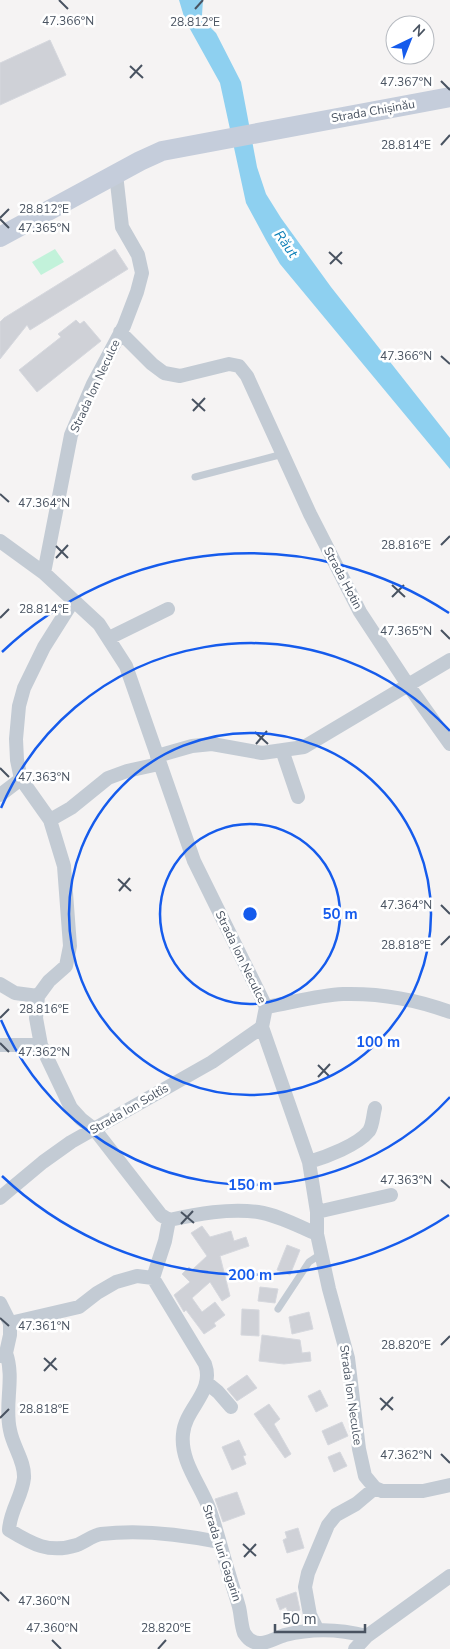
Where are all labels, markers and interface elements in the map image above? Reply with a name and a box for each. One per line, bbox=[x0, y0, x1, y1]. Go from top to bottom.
text: 47.366°N bbox=[42, 13, 94, 29]
text: 28.812°E bbox=[170, 14, 220, 30]
north arrow bbox=[385, 15, 435, 65]
text: N bbox=[408, 20, 429, 41]
text: 47.367°N bbox=[380, 74, 432, 90]
street label: Strada Chișinău bbox=[330, 96, 416, 126]
text: 28.814°E bbox=[381, 137, 431, 153]
text: 28.812°E bbox=[19, 201, 69, 217]
text: 47.365°N bbox=[18, 220, 70, 236]
water label: Răut bbox=[270, 226, 303, 262]
street label: Strada Ion Neculce bbox=[66, 337, 124, 435]
text: 47.366°N bbox=[380, 348, 432, 364]
text: 47.364°N bbox=[18, 495, 70, 511]
text: 28.816°E bbox=[381, 537, 431, 553]
street label: Strada Hotin bbox=[320, 544, 366, 612]
text: 28.814°E bbox=[19, 601, 69, 617]
text: 47.365°N bbox=[380, 623, 432, 639]
text: 47.363°N bbox=[18, 769, 70, 785]
text: 47.364°N bbox=[380, 897, 432, 913]
text: 50 m bbox=[322, 904, 358, 924]
centre of rings bbox=[241, 905, 259, 923]
street label: Strada Ion Neculce bbox=[212, 908, 270, 1006]
text: 28.818°E bbox=[381, 937, 431, 953]
text: 28.816°E bbox=[19, 1001, 69, 1017]
text: 100 m bbox=[356, 1032, 400, 1052]
text: 47.362°N bbox=[18, 1044, 70, 1060]
street label: Strada Ion Soltîs bbox=[87, 1080, 172, 1138]
text: 47.363°N bbox=[380, 1172, 432, 1188]
text: 150 m bbox=[228, 1175, 272, 1195]
text: 200 m bbox=[228, 1265, 272, 1285]
text: 47.361°N bbox=[18, 1318, 70, 1334]
text: 28.820°E bbox=[381, 1337, 431, 1353]
street label: Strada Ion Neculce bbox=[336, 1344, 366, 1446]
text: 28.818°E bbox=[19, 1401, 69, 1417]
text: 47.362°N bbox=[380, 1447, 432, 1463]
street label: Strada Iuri Gagarin bbox=[199, 1503, 245, 1603]
text: 47.360°N bbox=[18, 1593, 70, 1609]
scale bar bbox=[275, 1602, 365, 1634]
text: 50 m bbox=[282, 1609, 317, 1629]
text: 47.360°N bbox=[26, 1620, 78, 1636]
text: 28.820°E bbox=[141, 1620, 191, 1636]

